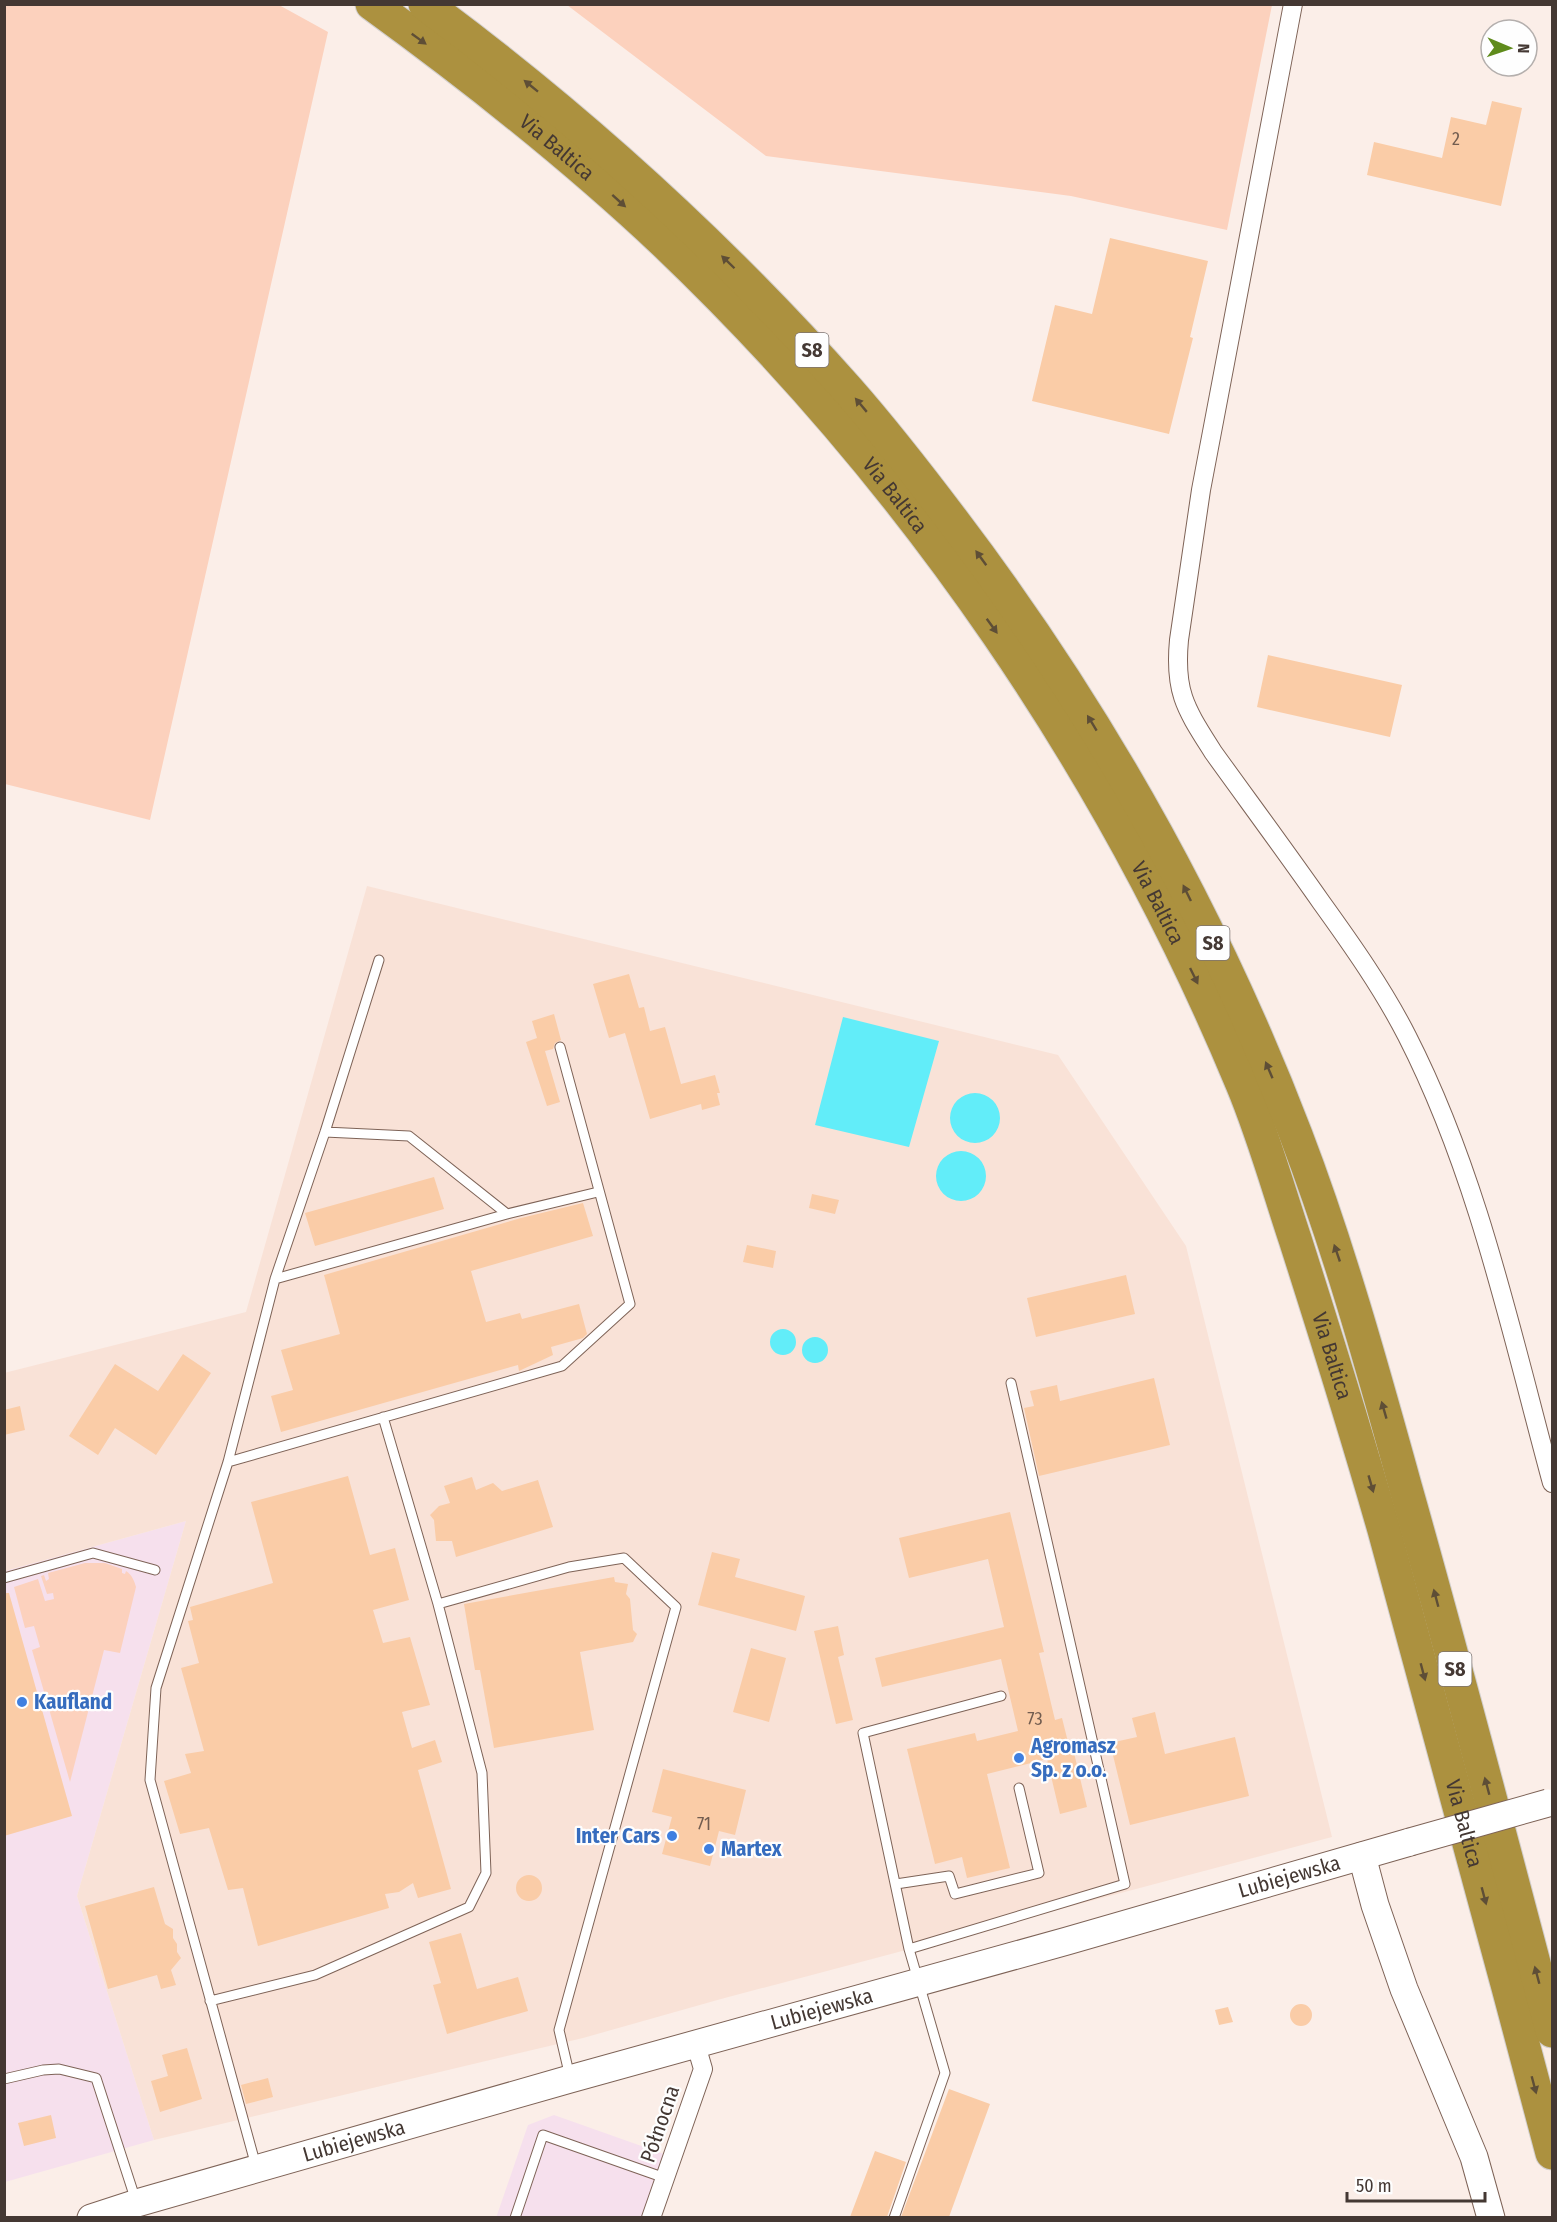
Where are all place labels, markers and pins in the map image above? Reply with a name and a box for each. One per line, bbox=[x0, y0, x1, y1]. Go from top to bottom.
place label: Kaufland bbox=[34, 1689, 112, 1715]
marker: Kaufland bbox=[15, 1695, 29, 1709]
place label: Agromasz Sp. z o.o. bbox=[1030, 1733, 1116, 1783]
marker: Agromasz Sp. z o.o. bbox=[1012, 1751, 1026, 1765]
place label: Inter Cars bbox=[576, 1823, 660, 1849]
marker: Inter Cars bbox=[665, 1829, 679, 1843]
place label: Martex bbox=[721, 1836, 783, 1862]
marker: Martex bbox=[702, 1842, 716, 1856]

